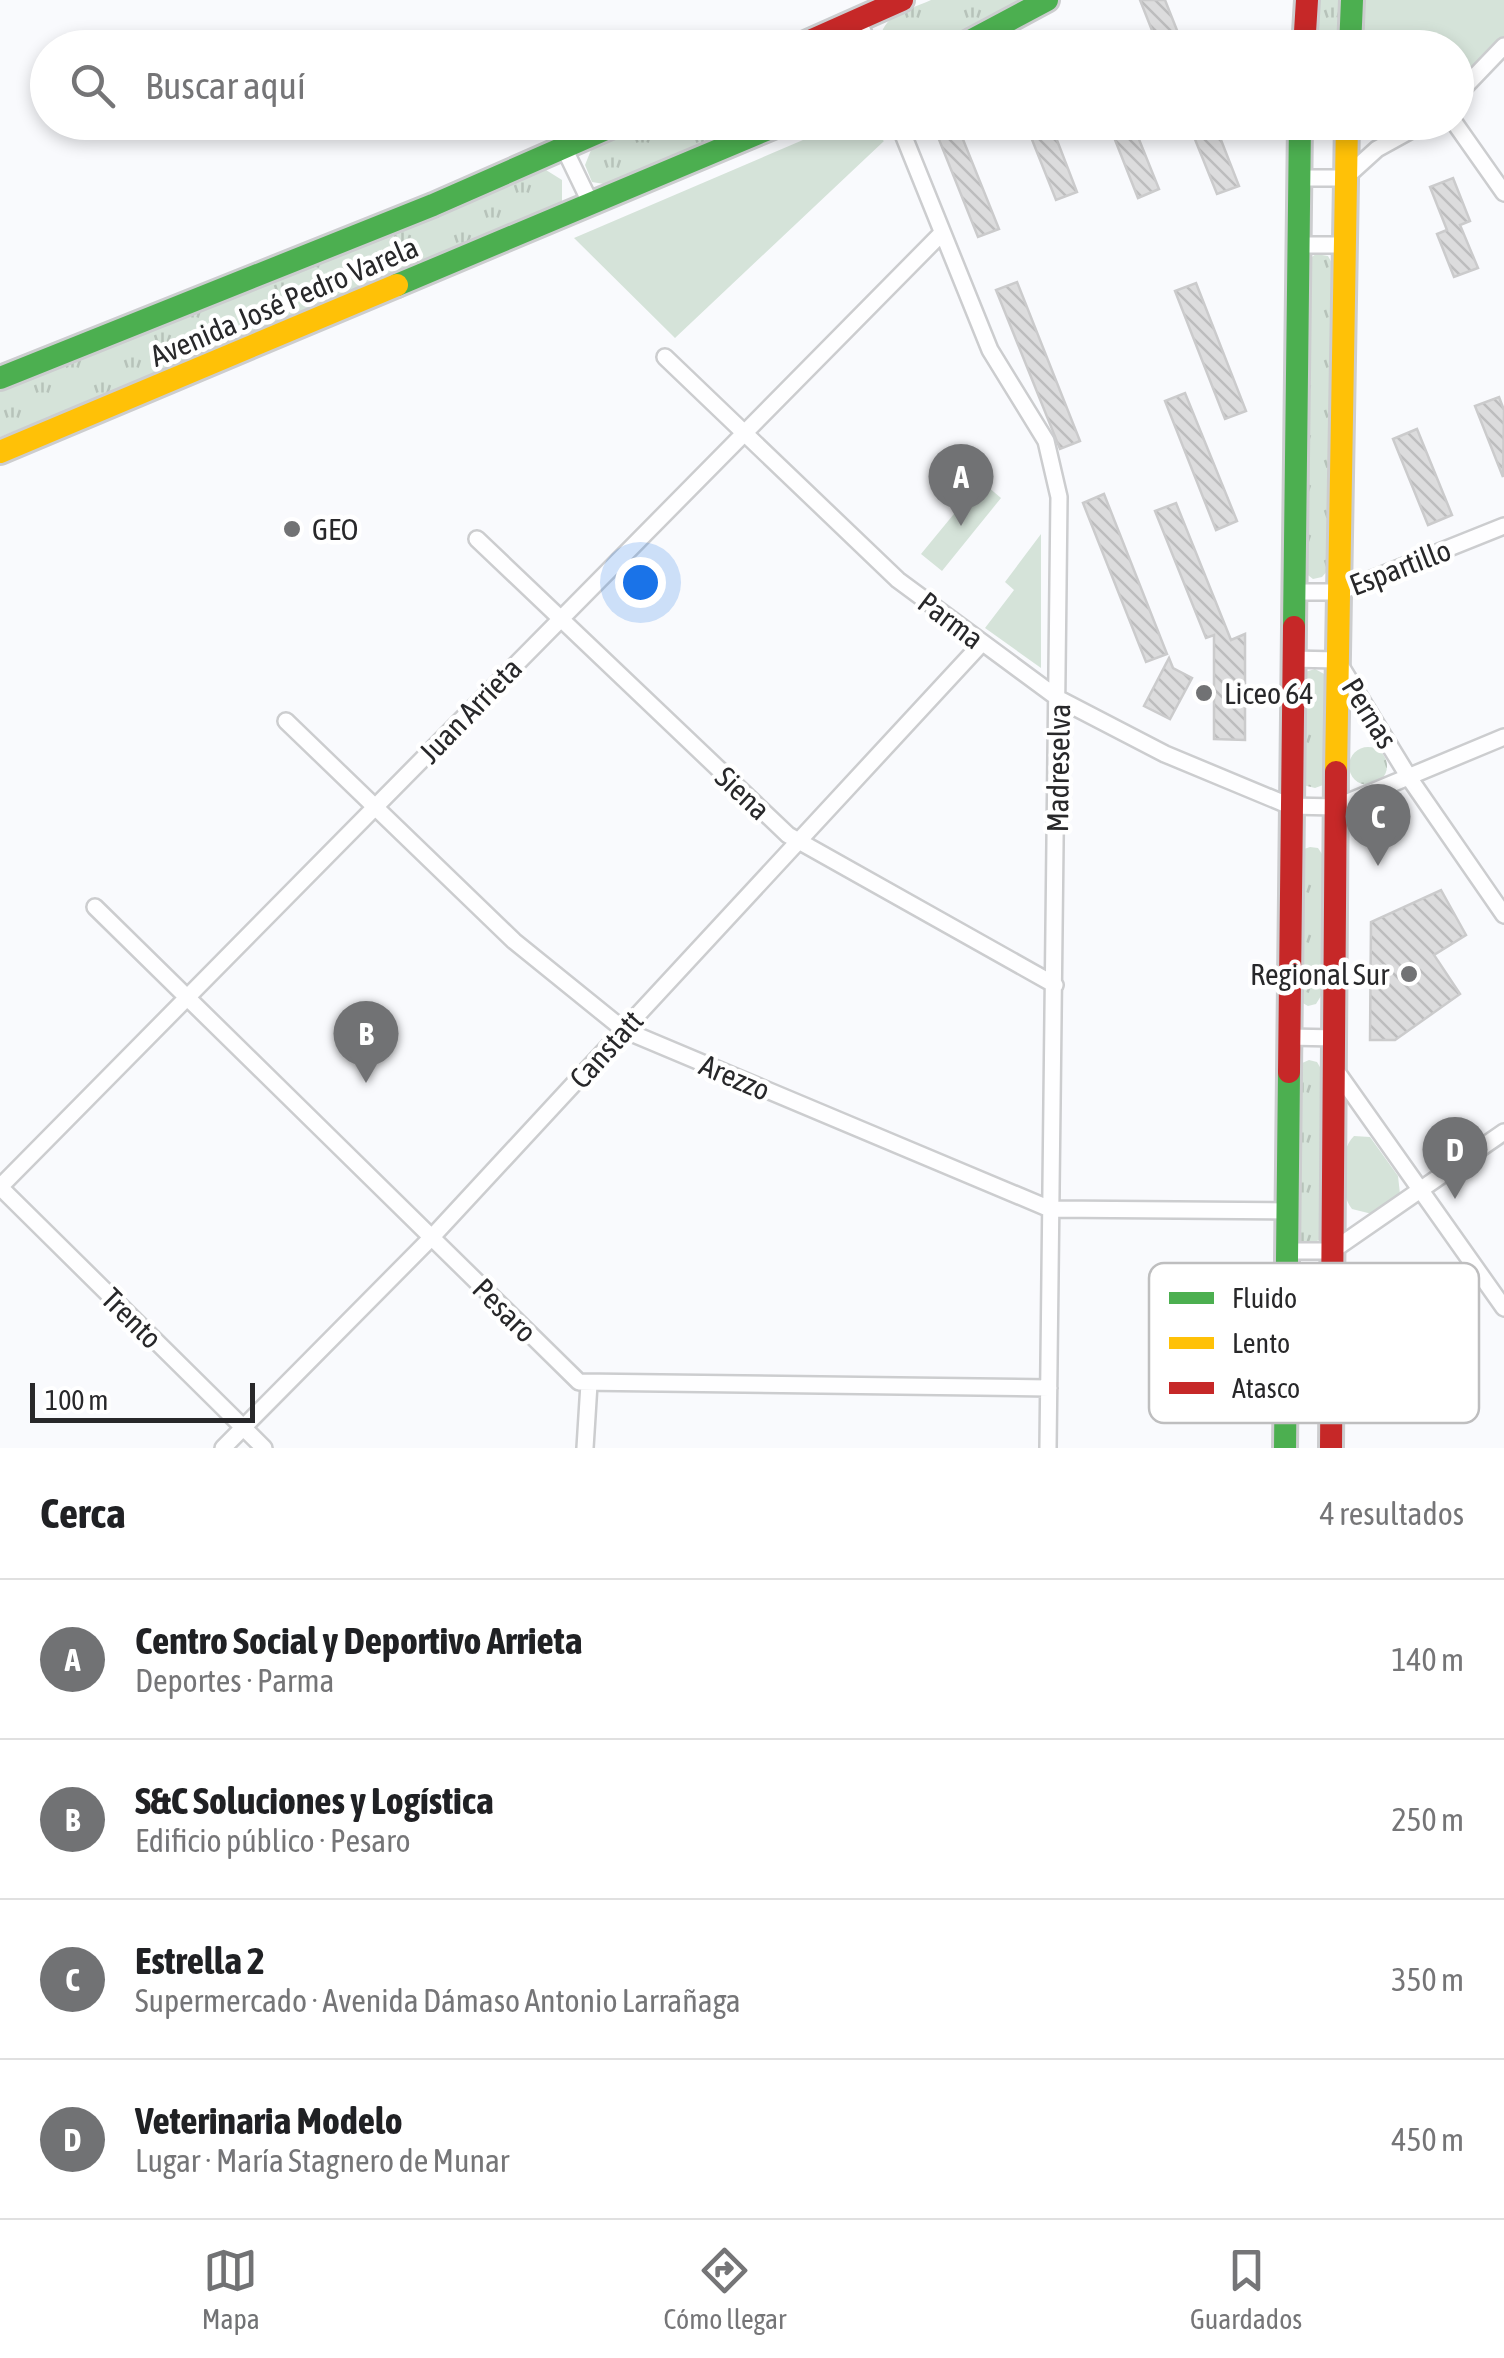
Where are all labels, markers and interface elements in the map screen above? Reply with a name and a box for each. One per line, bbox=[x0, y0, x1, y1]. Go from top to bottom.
search box bbox=[30, 30, 1474, 140]
icon: search bbox=[65, 58, 120, 113]
text: Buscar aquí bbox=[145, 64, 306, 107]
street label: Avenida José Pedro Varela bbox=[145, 229, 423, 373]
pin: A bbox=[928, 444, 994, 526]
place label: GEO bbox=[312, 512, 358, 546]
marker: GEO bbox=[281, 518, 303, 540]
street label: Espartillo bbox=[1345, 532, 1455, 602]
your location bbox=[615, 557, 666, 608]
street label: Parma bbox=[912, 585, 990, 655]
street label: Juan Arrieta bbox=[412, 651, 528, 769]
street label: Pernas bbox=[1335, 672, 1405, 754]
place label: Liceo 64 bbox=[1224, 676, 1314, 710]
marker: Liceo 64 bbox=[1193, 682, 1215, 704]
street label: Madreselva bbox=[1040, 703, 1076, 833]
street label: Siena bbox=[709, 760, 777, 826]
pin: C bbox=[1346, 784, 1410, 866]
place label: Regional Sur bbox=[1250, 957, 1390, 991]
marker: Regional Sur bbox=[1398, 963, 1420, 985]
pin: B bbox=[334, 1000, 398, 1083]
street label: Canstatt bbox=[562, 1003, 650, 1095]
street label: Arezzo bbox=[695, 1047, 775, 1107]
pin: D bbox=[1422, 1116, 1488, 1199]
legend bbox=[1149, 1263, 1479, 1423]
street label: Pesaro bbox=[466, 1271, 544, 1349]
street label: Trento bbox=[95, 1281, 169, 1355]
text: Fluido bbox=[1232, 1282, 1297, 1314]
text: Lento bbox=[1232, 1327, 1290, 1359]
text: Atasco bbox=[1232, 1372, 1300, 1404]
scale bar bbox=[30, 1378, 255, 1422]
text: 100 m bbox=[45, 1384, 108, 1416]
text: Cerca bbox=[40, 1489, 125, 1537]
text: 4 resultados bbox=[1320, 1495, 1464, 1532]
text: Centro Social y Deportivo Arrieta bbox=[135, 1619, 582, 1662]
text: A bbox=[65, 1641, 80, 1678]
text: 140 m bbox=[1391, 1641, 1464, 1678]
text: Deportes · Parma bbox=[135, 1662, 334, 1699]
text: S&C Soluciones y Logística bbox=[135, 1779, 494, 1822]
text: B bbox=[65, 1801, 80, 1838]
text: 250 m bbox=[1391, 1801, 1464, 1838]
text: Edificio público · Pesaro bbox=[135, 1822, 411, 1859]
text: Estrella 2 bbox=[135, 1939, 265, 1982]
text: C bbox=[65, 1961, 80, 1998]
text: 350 m bbox=[1391, 1961, 1464, 1998]
text: Supermercado · Avenida Dámaso Antonio Larrañaga bbox=[135, 1982, 741, 2019]
text: Veterinaria Modelo bbox=[135, 2099, 403, 2142]
text: D bbox=[64, 2121, 81, 2158]
text: 450 m bbox=[1391, 2121, 1464, 2158]
text: Lugar · María Stagnero de Munar bbox=[135, 2142, 509, 2179]
tab: Mapa bbox=[202, 2243, 260, 2335]
tab: Cómo llegar bbox=[663, 2243, 786, 2335]
tab: Guardados bbox=[1190, 2243, 1302, 2335]

